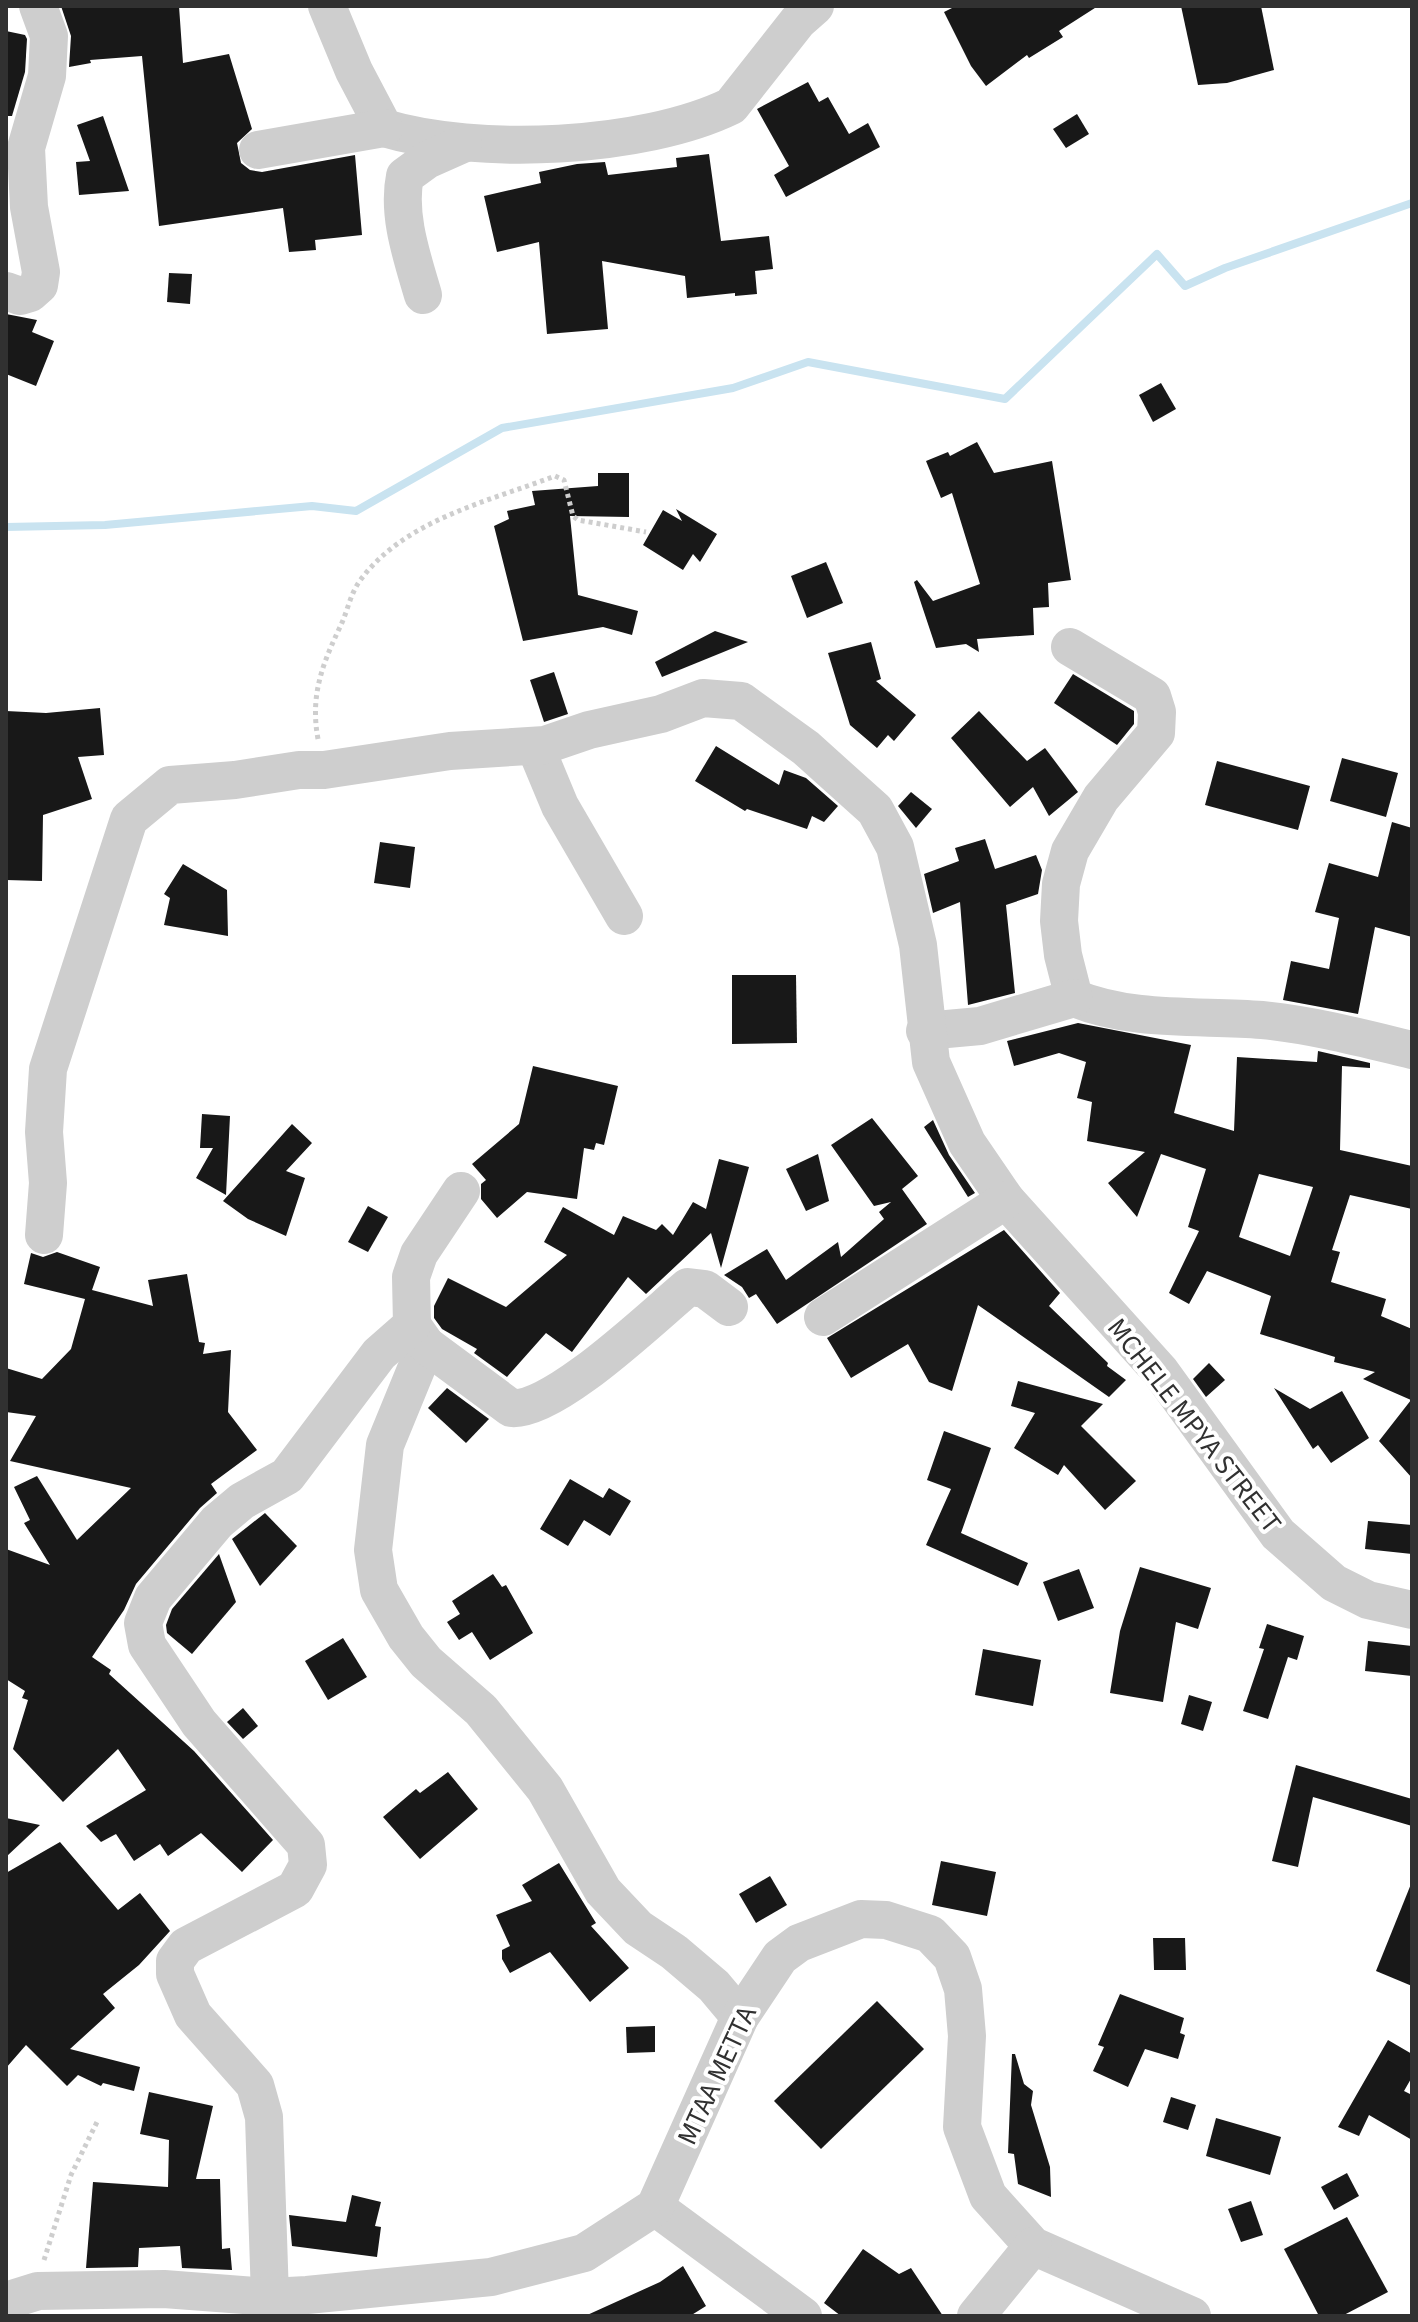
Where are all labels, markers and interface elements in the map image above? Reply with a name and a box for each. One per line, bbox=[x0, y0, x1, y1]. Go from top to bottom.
street label: MCHELE MPYA STREET bbox=[1098, 1310, 1291, 1541]
street label: MTAA METTA bbox=[667, 1999, 767, 2152]

